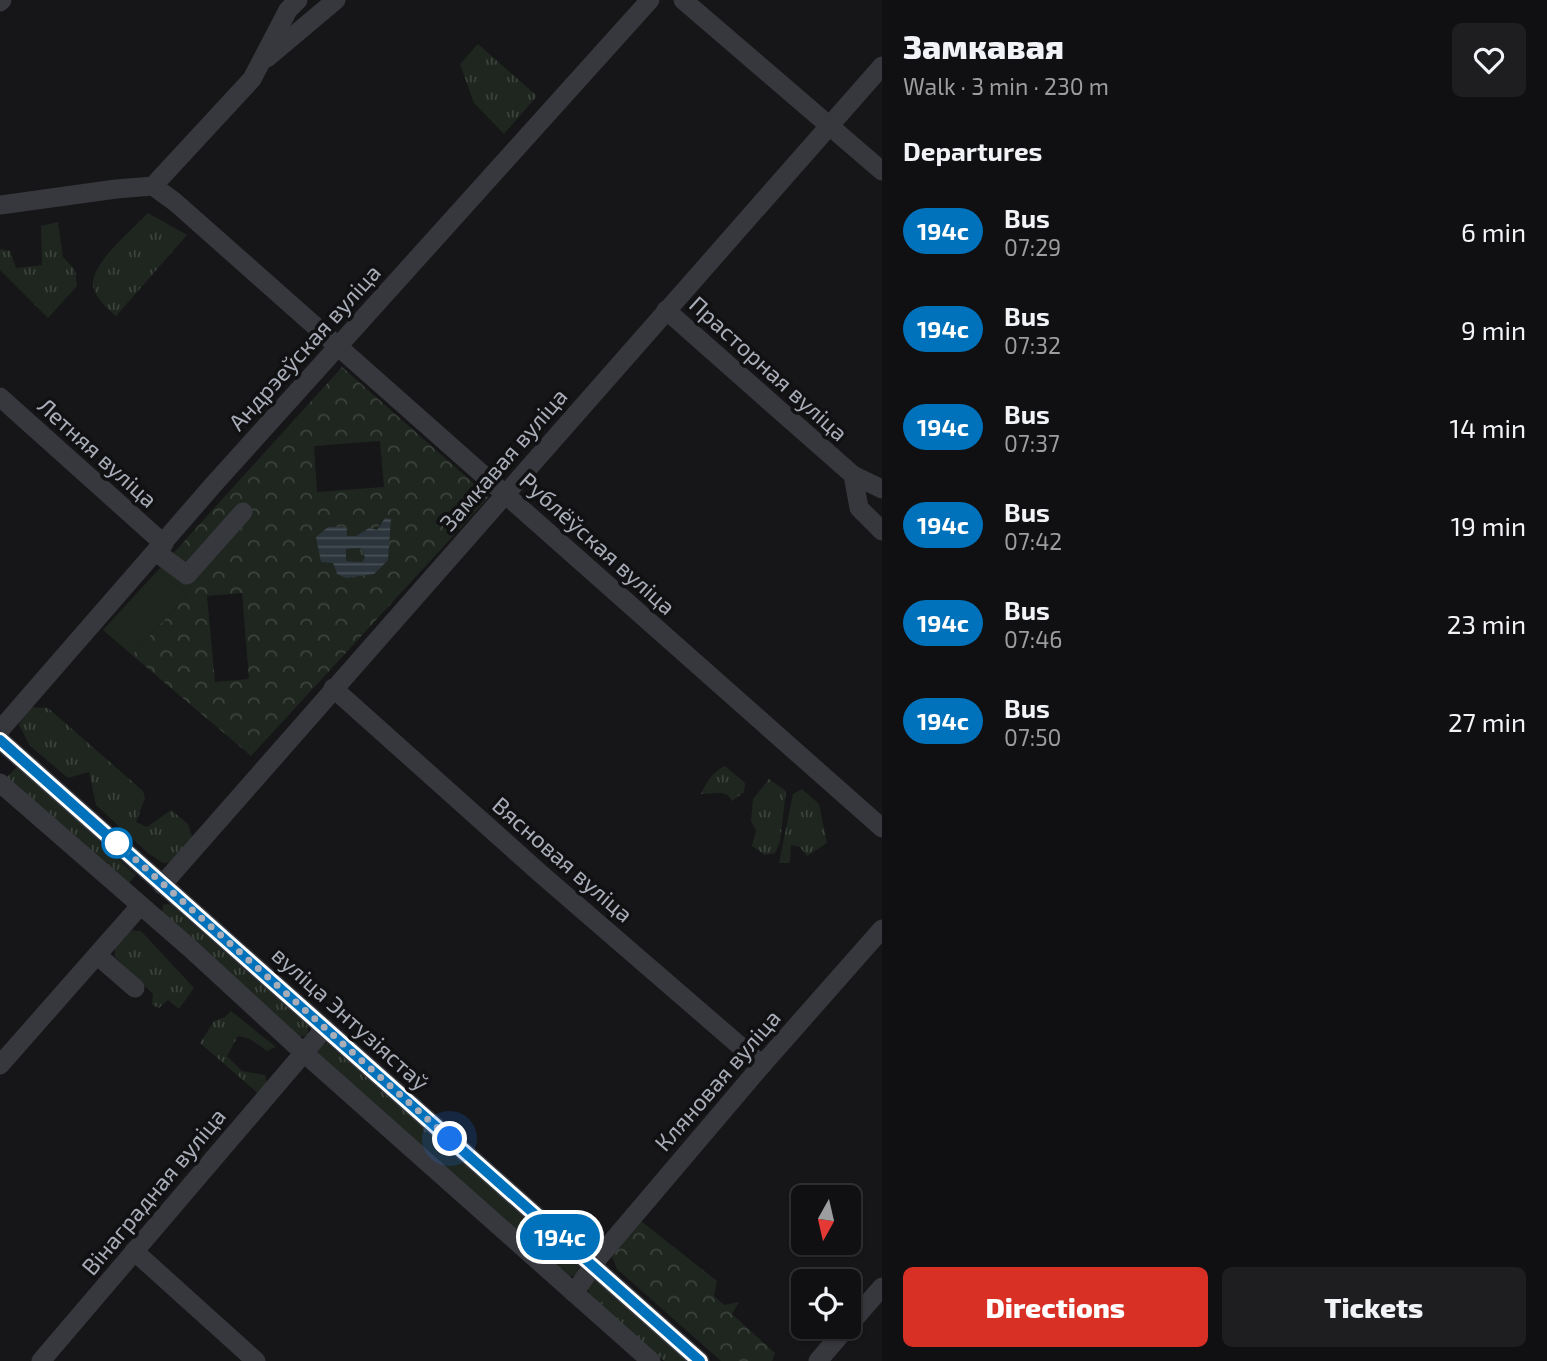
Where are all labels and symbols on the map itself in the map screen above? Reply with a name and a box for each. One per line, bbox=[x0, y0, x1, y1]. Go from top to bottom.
street label: Андрэеўская вуліца bbox=[222, 258, 387, 436]
street label: Прасторная вуліца bbox=[683, 290, 854, 447]
street label: Замкавая вуліца bbox=[433, 382, 573, 537]
street label: Летняя вуліца bbox=[32, 391, 163, 514]
street label: Рублёўская вуліца bbox=[514, 466, 681, 621]
street label: Вясновая вуліца bbox=[486, 790, 639, 928]
unlabelled marker bbox=[102, 828, 132, 858]
street label: вуліца Энтузіястаў bbox=[266, 940, 435, 1097]
street label: Кляновая вуліца bbox=[648, 1004, 787, 1157]
street label: Вінаградная вуліца bbox=[75, 1102, 232, 1281]
your location bbox=[432, 1121, 467, 1156]
north arrow bbox=[791, 1185, 861, 1255]
line badge: 194с bbox=[511, 1214, 609, 1260]

